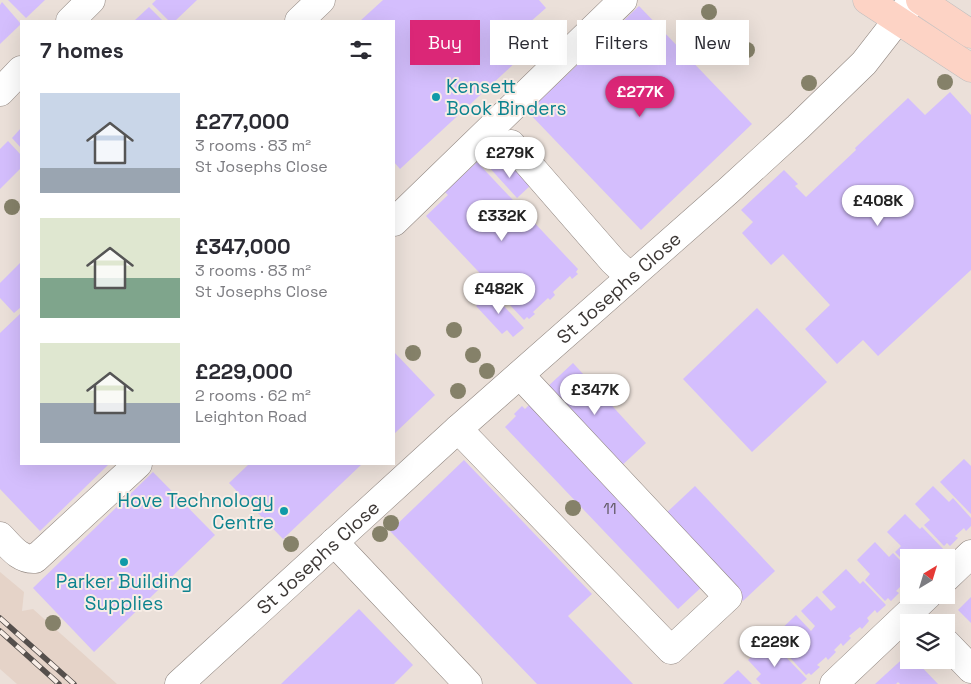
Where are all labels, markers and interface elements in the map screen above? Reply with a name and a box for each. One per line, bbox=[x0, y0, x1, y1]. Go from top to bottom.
chip: Buy bbox=[410, 20, 480, 65]
chip: Rent bbox=[490, 20, 567, 65]
chip: Filters bbox=[577, 20, 666, 65]
chip: New bbox=[676, 20, 749, 65]
icon: filters bbox=[347, 36, 375, 64]
text: 7 homes bbox=[40, 37, 124, 64]
place label: Kensett Book Binders bbox=[446, 74, 566, 121]
pin: £277K bbox=[605, 76, 675, 118]
text: £277K bbox=[616, 81, 664, 102]
marker: Kensett Book Binders bbox=[430, 91, 442, 103]
text: £277,000 bbox=[195, 108, 289, 135]
icon: home bbox=[80, 113, 140, 173]
text: 3 rooms · 83 m² bbox=[195, 135, 311, 156]
pin: £279K bbox=[475, 136, 545, 179]
text: £279K bbox=[486, 142, 534, 163]
text: St Josephs Close bbox=[195, 156, 328, 177]
pin: £408K bbox=[843, 184, 913, 227]
text: £408K bbox=[853, 190, 903, 211]
pin: £332K bbox=[467, 200, 537, 242]
text: £332K bbox=[477, 205, 527, 226]
street label: St Josephs Close bbox=[551, 226, 686, 349]
text: £347,000 bbox=[195, 233, 291, 260]
icon: home bbox=[80, 238, 140, 298]
text: 3 rooms · 83 m² bbox=[195, 260, 311, 281]
pin: £482K bbox=[464, 272, 534, 315]
text: £482K bbox=[474, 278, 524, 299]
text: St Josephs Close bbox=[195, 281, 328, 302]
text: £229,000 bbox=[195, 358, 293, 385]
icon: home bbox=[80, 363, 140, 423]
pin: £347K bbox=[560, 374, 630, 416]
text: £347K bbox=[571, 379, 619, 400]
text: 2 rooms · 62 m² bbox=[195, 385, 311, 406]
text: Leighton Road bbox=[195, 406, 307, 427]
place label: Hove Technology Centre bbox=[118, 488, 274, 535]
street label: St Josephs Close bbox=[251, 495, 384, 620]
house number: 11 bbox=[603, 498, 617, 519]
marker: Hove Technology Centre bbox=[278, 505, 290, 517]
north arrow bbox=[900, 549, 955, 604]
map controls bbox=[900, 549, 955, 669]
marker: Parker Building Supplies bbox=[118, 556, 130, 568]
place label: Parker Building Supplies bbox=[56, 569, 192, 616]
button: layers bbox=[900, 614, 955, 669]
pin: £229K bbox=[740, 626, 810, 668]
text: £229K bbox=[750, 631, 800, 652]

